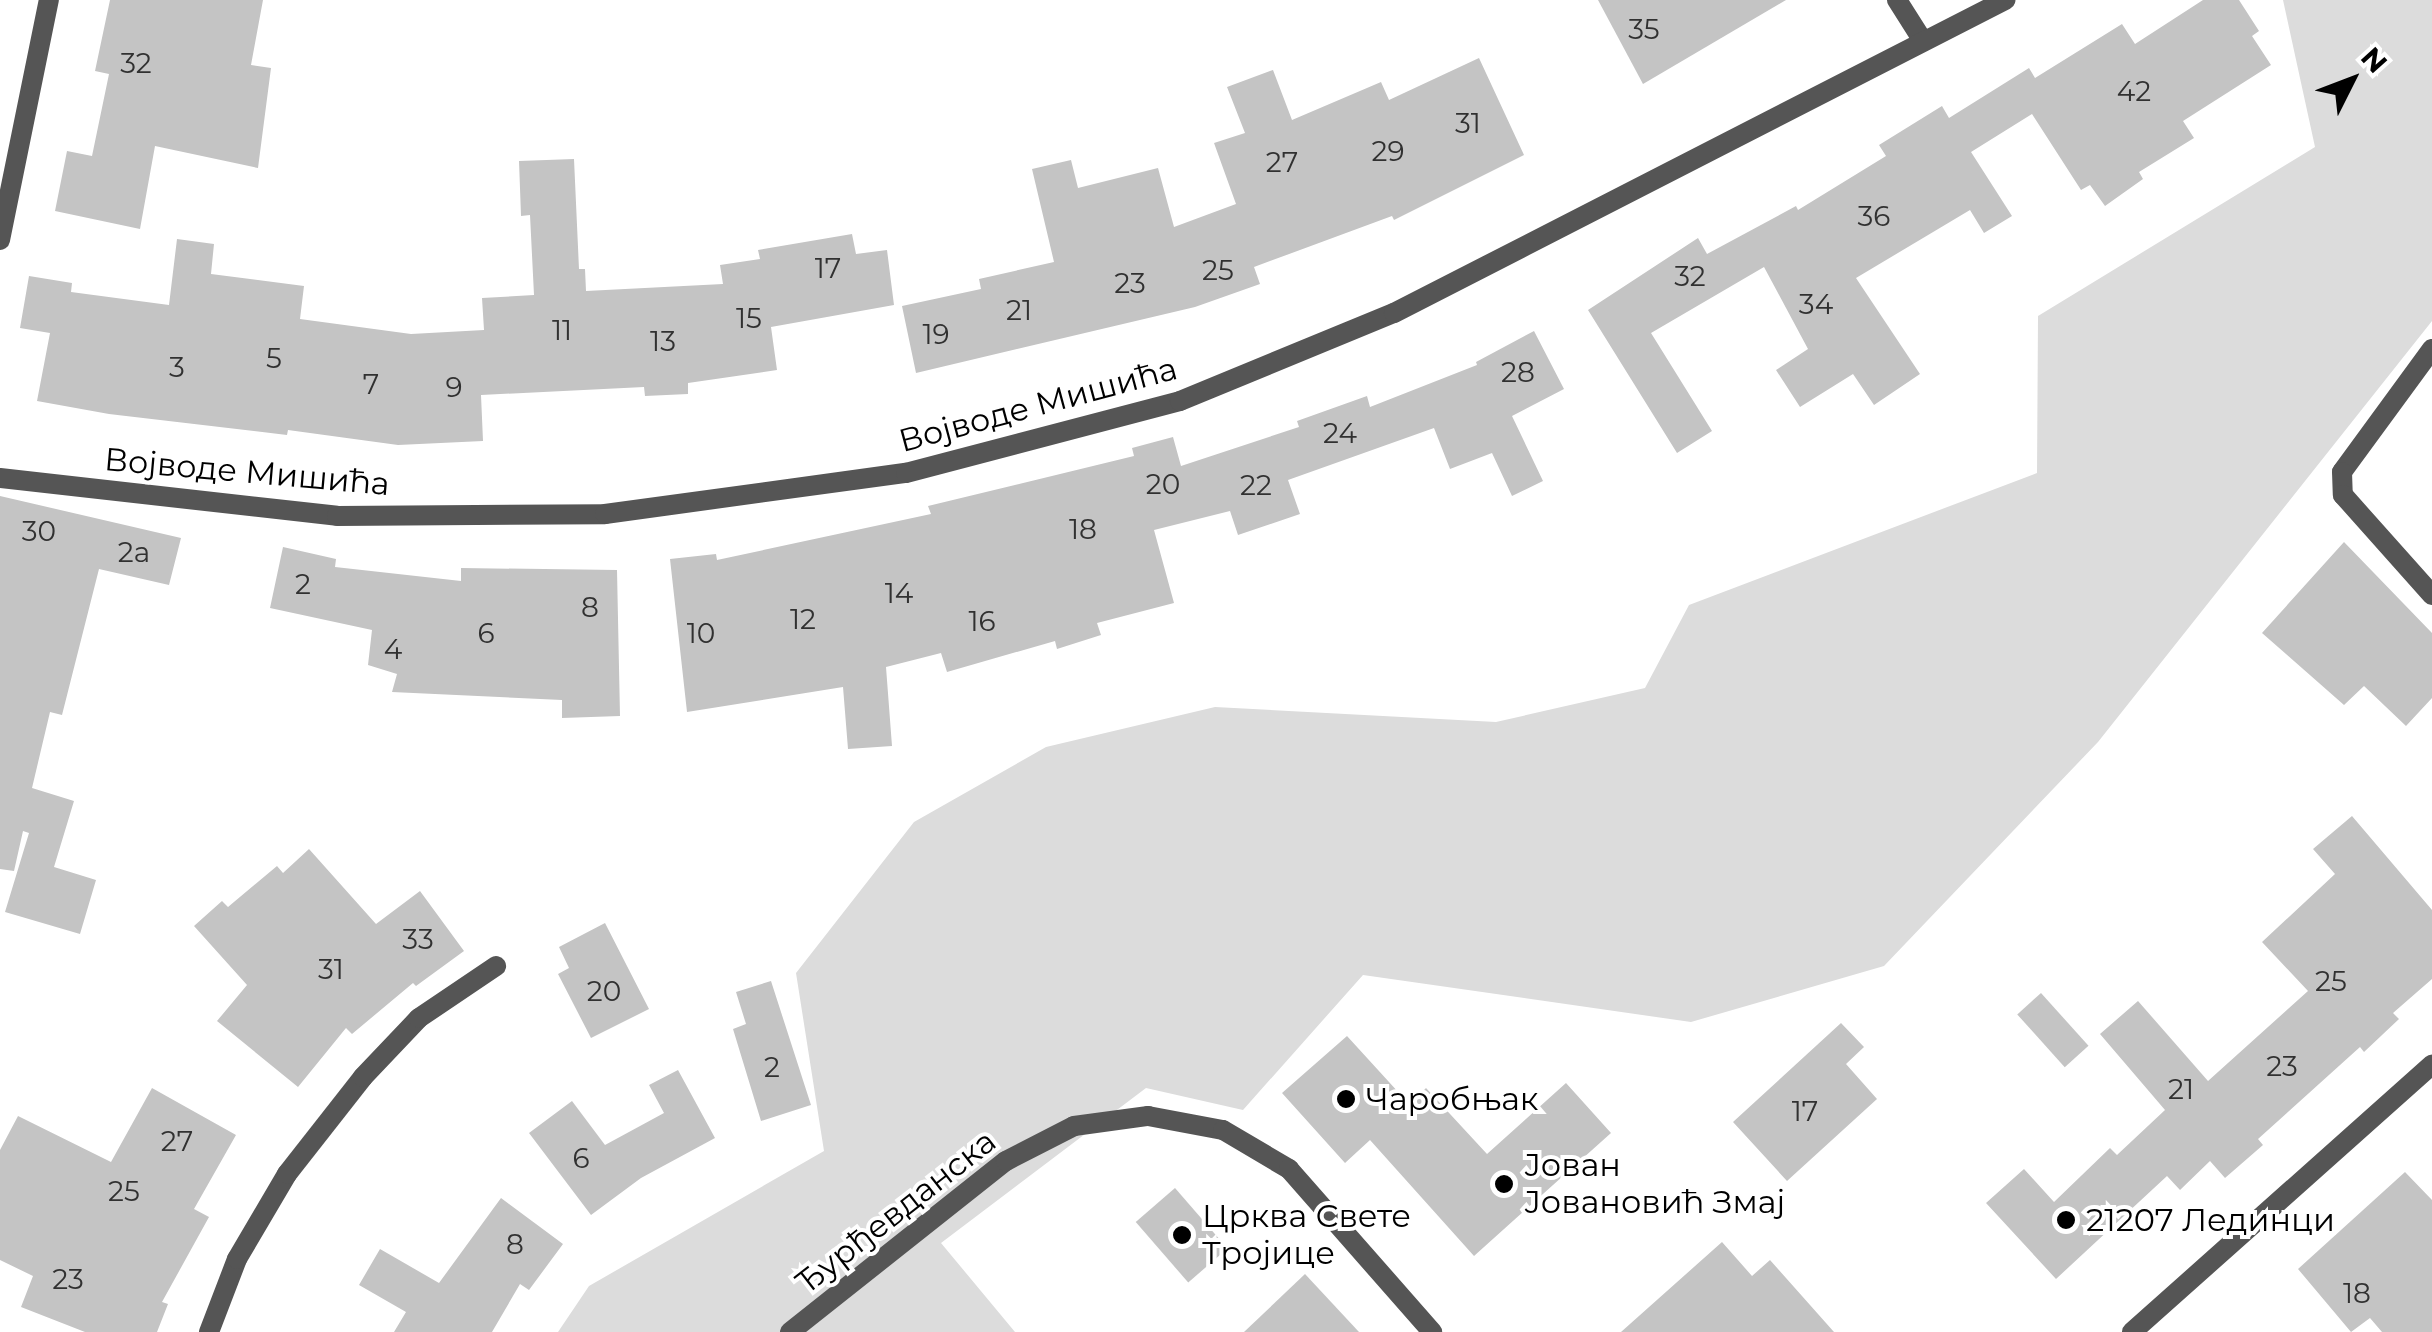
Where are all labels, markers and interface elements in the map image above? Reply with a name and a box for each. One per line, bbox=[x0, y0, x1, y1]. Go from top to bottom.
house number: 35 bbox=[1628, 12, 1660, 46]
north arrow bbox=[2302, 30, 2402, 130]
text: N bbox=[2354, 40, 2394, 80]
house number: 32 bbox=[120, 46, 152, 80]
house number: 42 bbox=[2117, 74, 2151, 108]
house number: 31 bbox=[1455, 106, 1481, 140]
house number: 29 bbox=[1372, 134, 1404, 168]
house number: 27 bbox=[1266, 145, 1298, 179]
house number: 36 bbox=[1858, 199, 1890, 233]
house number: 17 bbox=[815, 251, 841, 285]
house number: 25 bbox=[1202, 253, 1234, 287]
house number: 32 bbox=[1674, 259, 1706, 293]
house number: 23 bbox=[1114, 266, 1146, 300]
house number: 34 bbox=[1799, 287, 1833, 321]
house number: 21 bbox=[1006, 293, 1032, 327]
house number: 15 bbox=[736, 301, 762, 335]
house number: 11 bbox=[552, 313, 572, 347]
house number: 19 bbox=[922, 317, 950, 351]
house number: 13 bbox=[650, 324, 676, 358]
house number: 5 bbox=[266, 341, 282, 375]
street label: Војводе Мишића bbox=[895, 349, 1181, 461]
house number: 3 bbox=[169, 350, 185, 384]
house number: 28 bbox=[1501, 355, 1535, 389]
house number: 7 bbox=[363, 367, 379, 401]
house number: 9 bbox=[445, 370, 463, 404]
house number: 24 bbox=[1323, 416, 1357, 450]
street label: Војводе Мишића bbox=[103, 440, 391, 504]
house number: 20 bbox=[1146, 467, 1180, 501]
house number: 22 bbox=[1240, 468, 1272, 502]
house number: 18 bbox=[1069, 512, 1097, 546]
house number: 30 bbox=[22, 514, 56, 548]
house number: 2a bbox=[118, 535, 150, 569]
house number: 2 bbox=[295, 567, 311, 601]
house number: 14 bbox=[885, 576, 913, 610]
house number: 8 bbox=[581, 590, 599, 624]
house number: 12 bbox=[790, 602, 816, 636]
house number: 16 bbox=[968, 604, 996, 638]
house number: 6 bbox=[477, 616, 495, 650]
house number: 10 bbox=[687, 616, 715, 650]
house number: 4 bbox=[384, 632, 402, 666]
house number: 33 bbox=[402, 922, 434, 956]
house number: 31 bbox=[318, 952, 344, 986]
house number: 25 bbox=[2315, 964, 2347, 998]
house number: 20 bbox=[587, 974, 621, 1008]
house number: 23 bbox=[2266, 1049, 2298, 1083]
house number: 2 bbox=[764, 1050, 780, 1084]
house number: 21 bbox=[2168, 1072, 2194, 1106]
place label: Чаробњак bbox=[1366, 1080, 1538, 1118]
marker: Чаробњак bbox=[1335, 1088, 1357, 1110]
house number: 17 bbox=[1792, 1094, 1818, 1128]
street label: Ђурђевданска bbox=[788, 1122, 1004, 1302]
house number: 27 bbox=[161, 1124, 193, 1158]
house number: 6 bbox=[572, 1141, 590, 1175]
place label: Јован Јовановић Змај bbox=[1524, 1147, 1785, 1222]
marker: Јован Јовановић Змај bbox=[1493, 1173, 1515, 1195]
house number: 25 bbox=[108, 1174, 140, 1208]
place label: Црква Свете Тројице bbox=[1202, 1198, 1411, 1273]
place label: 21207 Лединци bbox=[2086, 1201, 2335, 1239]
marker: 21207 Лединци bbox=[2055, 1209, 2077, 1231]
marker: Црква Свете Тројице bbox=[1171, 1224, 1193, 1246]
house number: 8 bbox=[506, 1227, 524, 1261]
house number: 23 bbox=[52, 1262, 84, 1296]
house number: 18 bbox=[2343, 1276, 2371, 1310]

